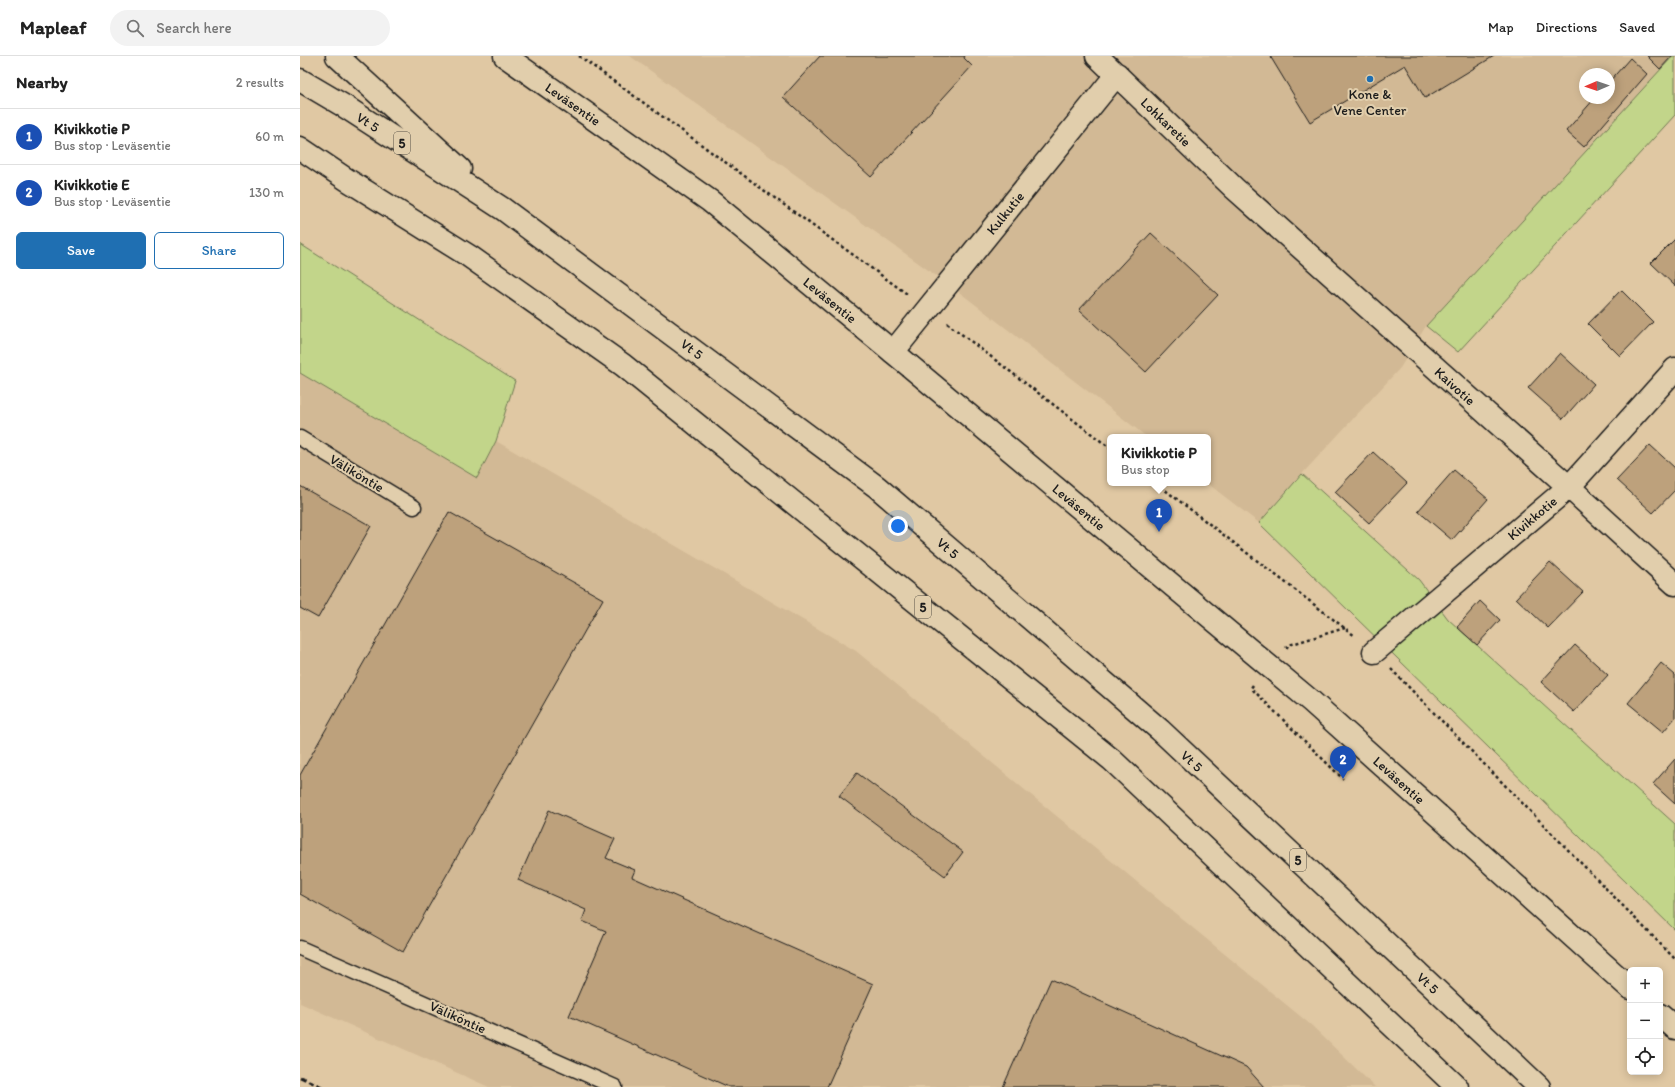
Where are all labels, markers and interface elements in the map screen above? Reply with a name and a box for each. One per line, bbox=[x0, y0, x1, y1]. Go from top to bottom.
search box bbox=[110, 10, 390, 46]
text: Mapleaf bbox=[20, 16, 86, 39]
icon: search bbox=[124, 17, 146, 39]
text: Search here bbox=[156, 19, 232, 37]
text: Map bbox=[1488, 19, 1514, 36]
text: Directions bbox=[1536, 19, 1597, 36]
text: Saved bbox=[1619, 19, 1655, 36]
north arrow bbox=[1579, 68, 1615, 104]
text: Nearby bbox=[16, 72, 68, 92]
marker: Kone & Vene Center bbox=[1365, 74, 1375, 84]
text: 2 results bbox=[236, 75, 284, 90]
street label: Leväsentie bbox=[542, 79, 604, 130]
place label: Kone & Vene Center bbox=[1334, 86, 1407, 119]
street label: Lohkaretie bbox=[1137, 94, 1195, 151]
street label: Vt 5 bbox=[353, 109, 382, 136]
text: Kivikkotie P bbox=[54, 120, 130, 138]
text: 1 bbox=[26, 129, 32, 144]
text: 60 m bbox=[255, 129, 284, 144]
road number: 5 bbox=[394, 132, 410, 154]
text: Bus stop · Leväsentie bbox=[54, 138, 171, 153]
text: Kivikkotie E bbox=[54, 176, 130, 194]
text: 2 bbox=[26, 185, 32, 200]
text: 130 m bbox=[249, 185, 284, 200]
street label: Kulkutie bbox=[983, 188, 1028, 238]
text: Bus stop · Leväsentie bbox=[54, 194, 171, 209]
button: Save bbox=[16, 232, 146, 269]
button: Share bbox=[154, 232, 284, 269]
street label: Leväsentie bbox=[800, 274, 860, 327]
street label: Vt 5 bbox=[677, 335, 706, 363]
street label: Kaivotie bbox=[1431, 364, 1479, 409]
popup bbox=[1107, 434, 1211, 486]
text: Kivikkotie P bbox=[1121, 444, 1197, 462]
street label: Väliköntie bbox=[326, 451, 387, 496]
text: Bus stop bbox=[1121, 462, 1170, 477]
street label: Leväsentie bbox=[1049, 480, 1109, 535]
street label: Kivikkotie bbox=[1504, 493, 1561, 544]
pin: 1 bbox=[1146, 499, 1172, 532]
your location bbox=[888, 516, 908, 536]
street label: Vt 5 bbox=[933, 534, 962, 563]
road number: 5 bbox=[915, 596, 931, 618]
pin: 2 bbox=[1330, 746, 1356, 779]
street label: Vt 5 bbox=[1177, 747, 1206, 776]
street label: Leväsentie bbox=[1369, 753, 1428, 808]
road number: 5 bbox=[1290, 849, 1306, 871]
map controls bbox=[1627, 967, 1663, 1075]
button: + bbox=[1627, 967, 1663, 1003]
street label: Vt 5 bbox=[1413, 969, 1442, 998]
street label: Väliköntie bbox=[427, 997, 489, 1038]
button: − bbox=[1627, 1003, 1663, 1039]
button: locate bbox=[1627, 1039, 1663, 1075]

